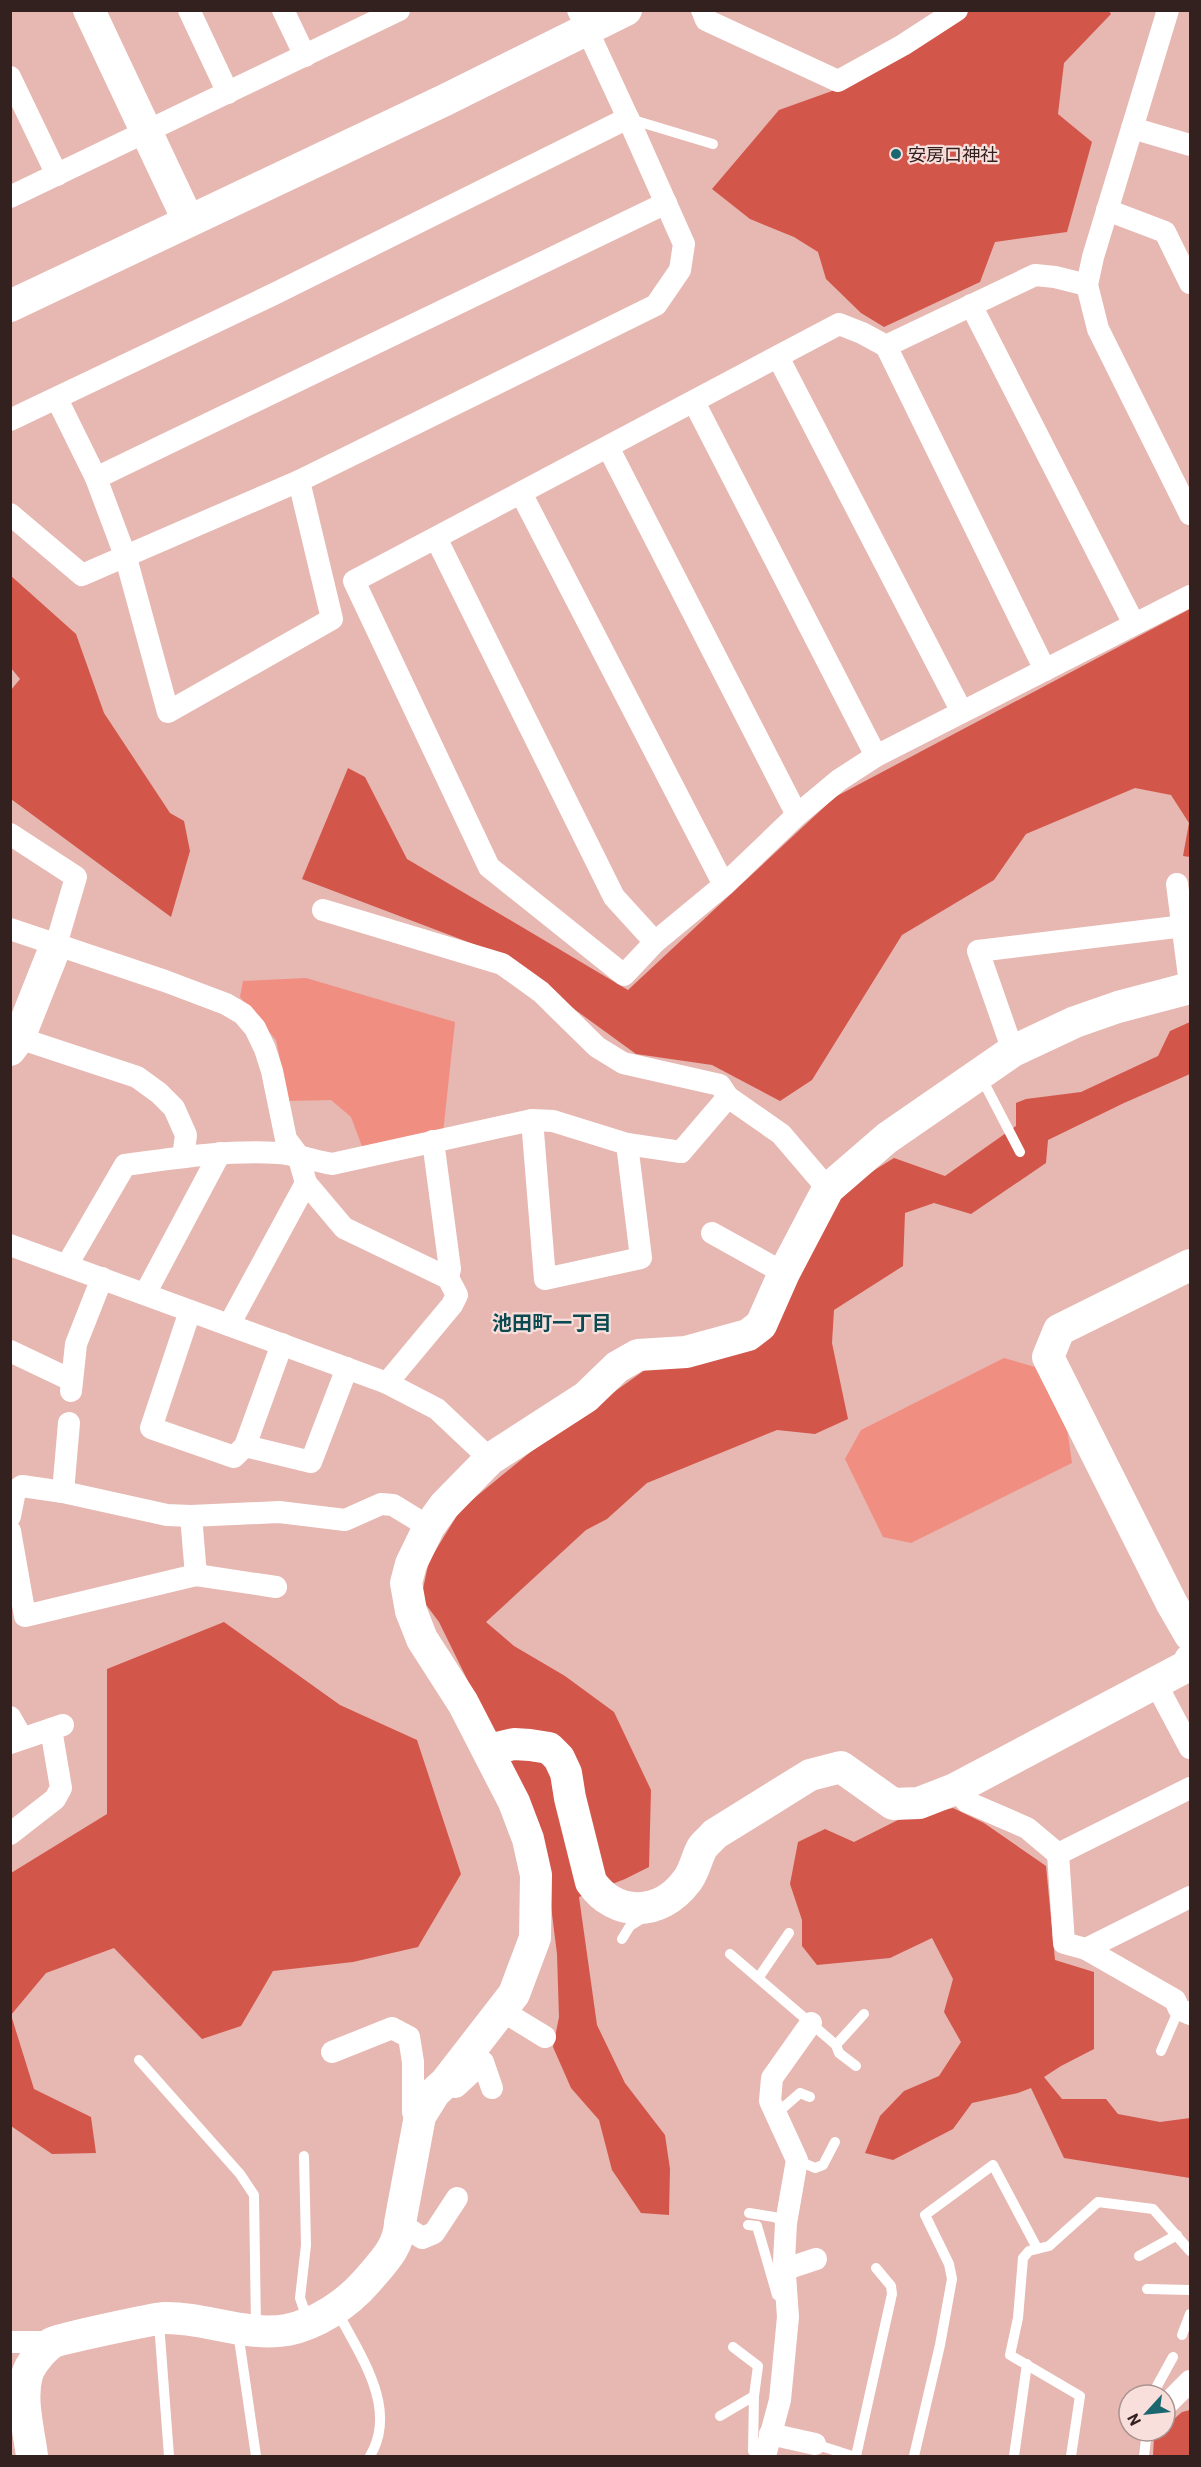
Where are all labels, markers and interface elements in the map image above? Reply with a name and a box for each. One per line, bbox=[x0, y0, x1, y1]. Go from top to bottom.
place label: 安房口神社 bbox=[908, 143, 998, 165]
marker: 安房口神社 bbox=[889, 147, 903, 161]
district label: 池田町一丁目 bbox=[492, 1310, 612, 1334]
north arrow bbox=[1117, 2383, 1177, 2443]
text: N bbox=[1122, 2411, 1144, 2429]

